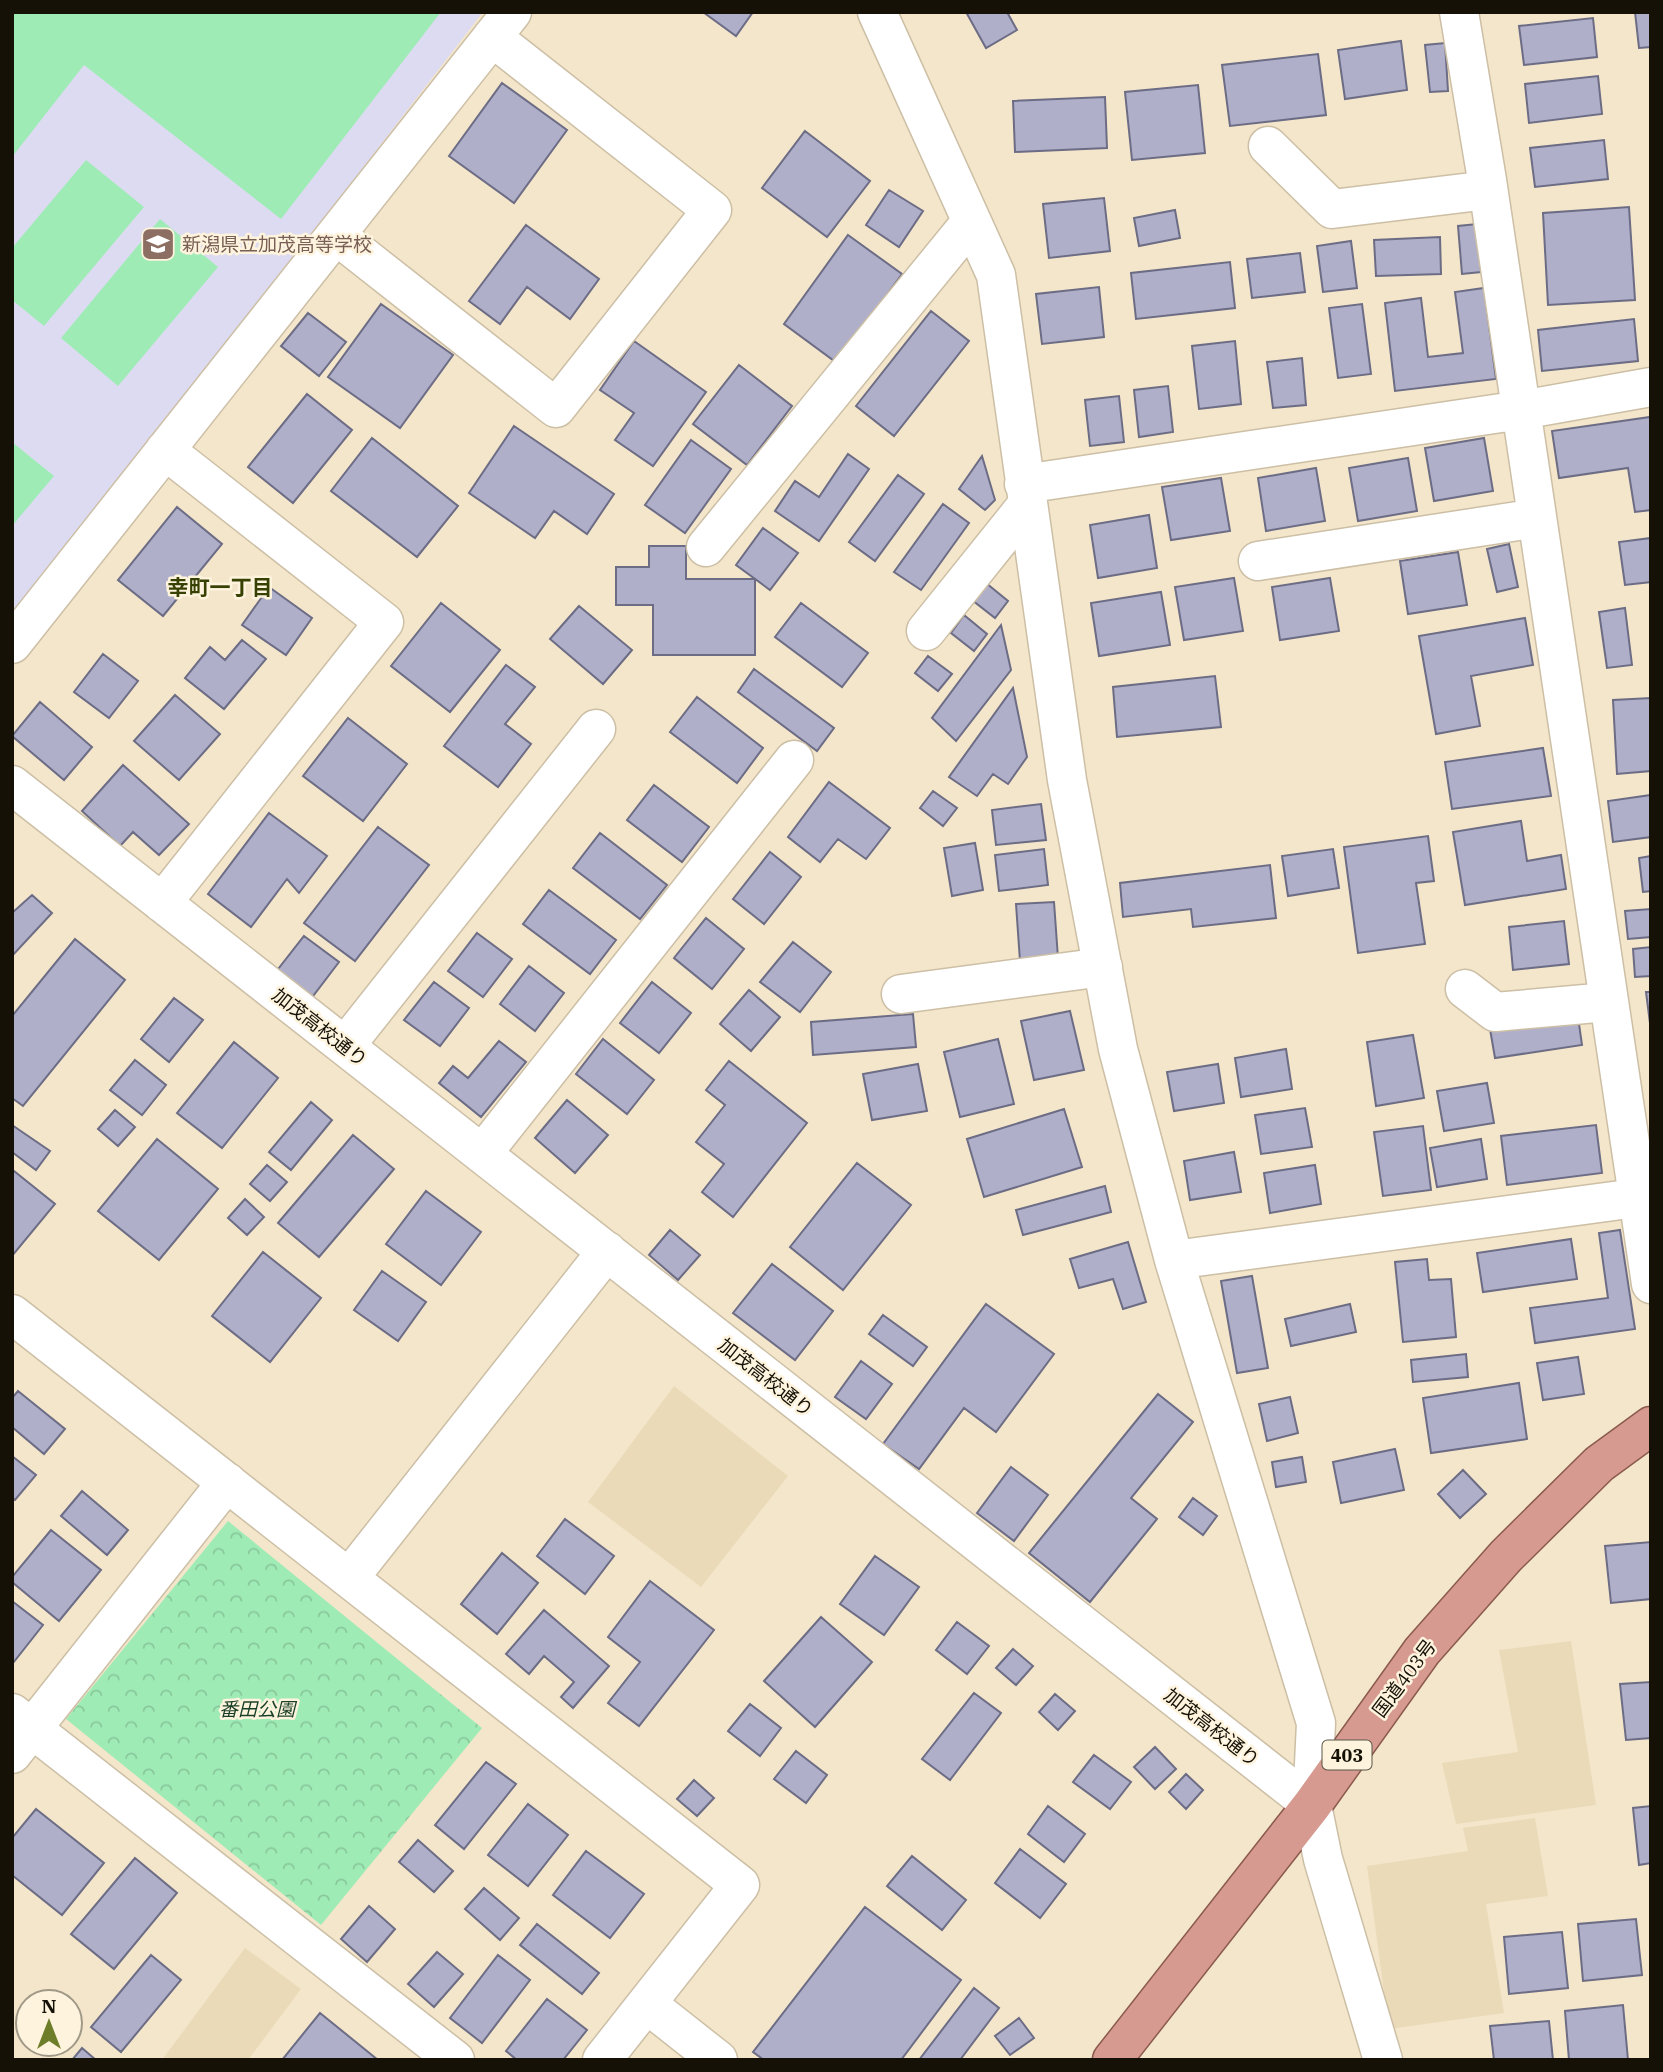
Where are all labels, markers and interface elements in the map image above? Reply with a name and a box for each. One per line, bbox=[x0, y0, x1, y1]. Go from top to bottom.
school or university icon: 新潟県立加茂高等学校 bbox=[139, 225, 177, 263]
place label: 新潟県立加茂高等学校 bbox=[182, 232, 372, 256]
district label: 幸町一丁目 bbox=[168, 573, 273, 601]
street label: 加茂高校通り bbox=[268, 982, 372, 1072]
street label: 加茂高校通り bbox=[714, 1332, 818, 1422]
street label: 国道403号 bbox=[1367, 1634, 1441, 1722]
street label: 加茂高校通り bbox=[1160, 1682, 1264, 1772]
park label: 番田公園 bbox=[219, 1697, 298, 1721]
road number: 403 bbox=[1322, 1740, 1372, 1770]
north arrow bbox=[14, 1988, 84, 2058]
text: N bbox=[41, 1994, 57, 2018]

